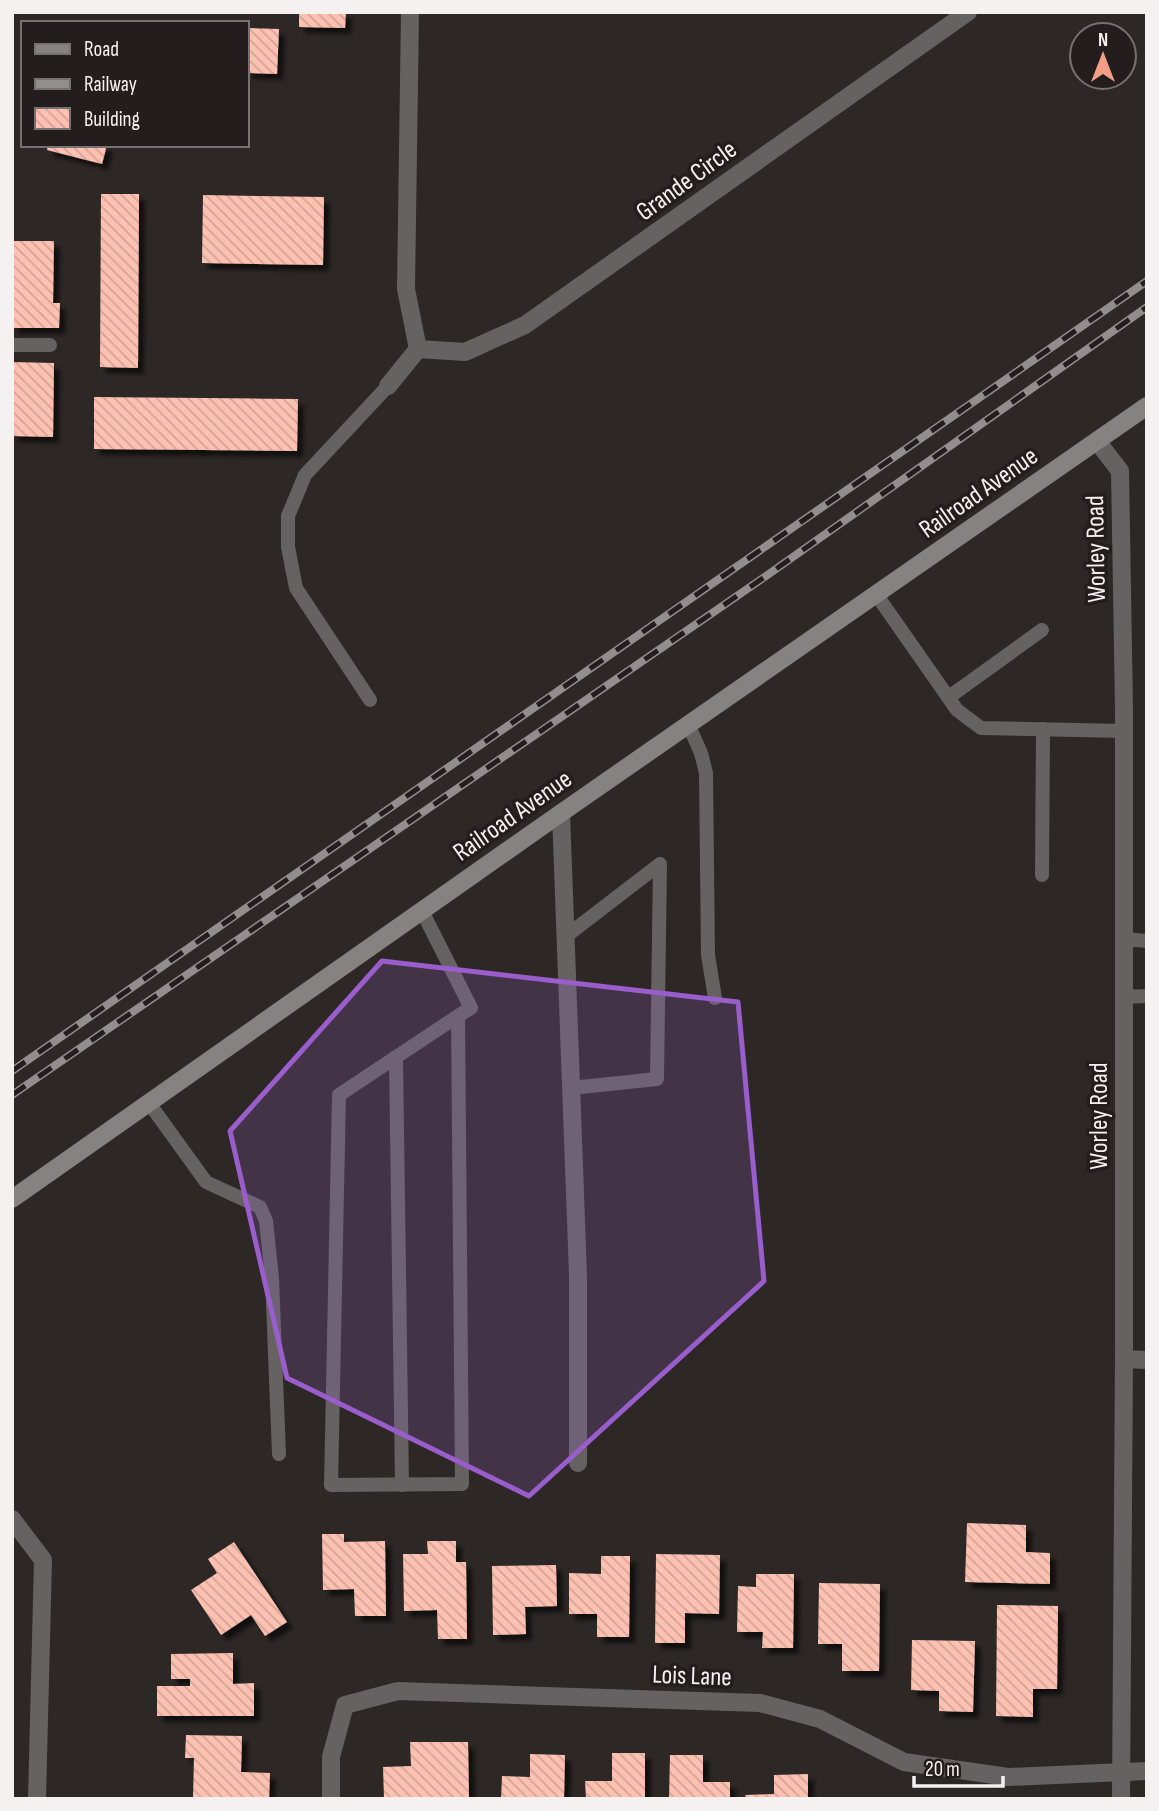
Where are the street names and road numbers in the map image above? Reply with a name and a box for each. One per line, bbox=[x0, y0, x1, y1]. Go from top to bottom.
street label: Grande Circle bbox=[631, 134, 743, 228]
street label: Railroad Avenue bbox=[914, 441, 1044, 545]
street label: Worley Road bbox=[1080, 495, 1113, 603]
street label: Railroad Avenue bbox=[448, 764, 578, 868]
street label: Worley Road bbox=[1084, 1062, 1115, 1170]
street label: Lois Lane bbox=[652, 1660, 732, 1693]

